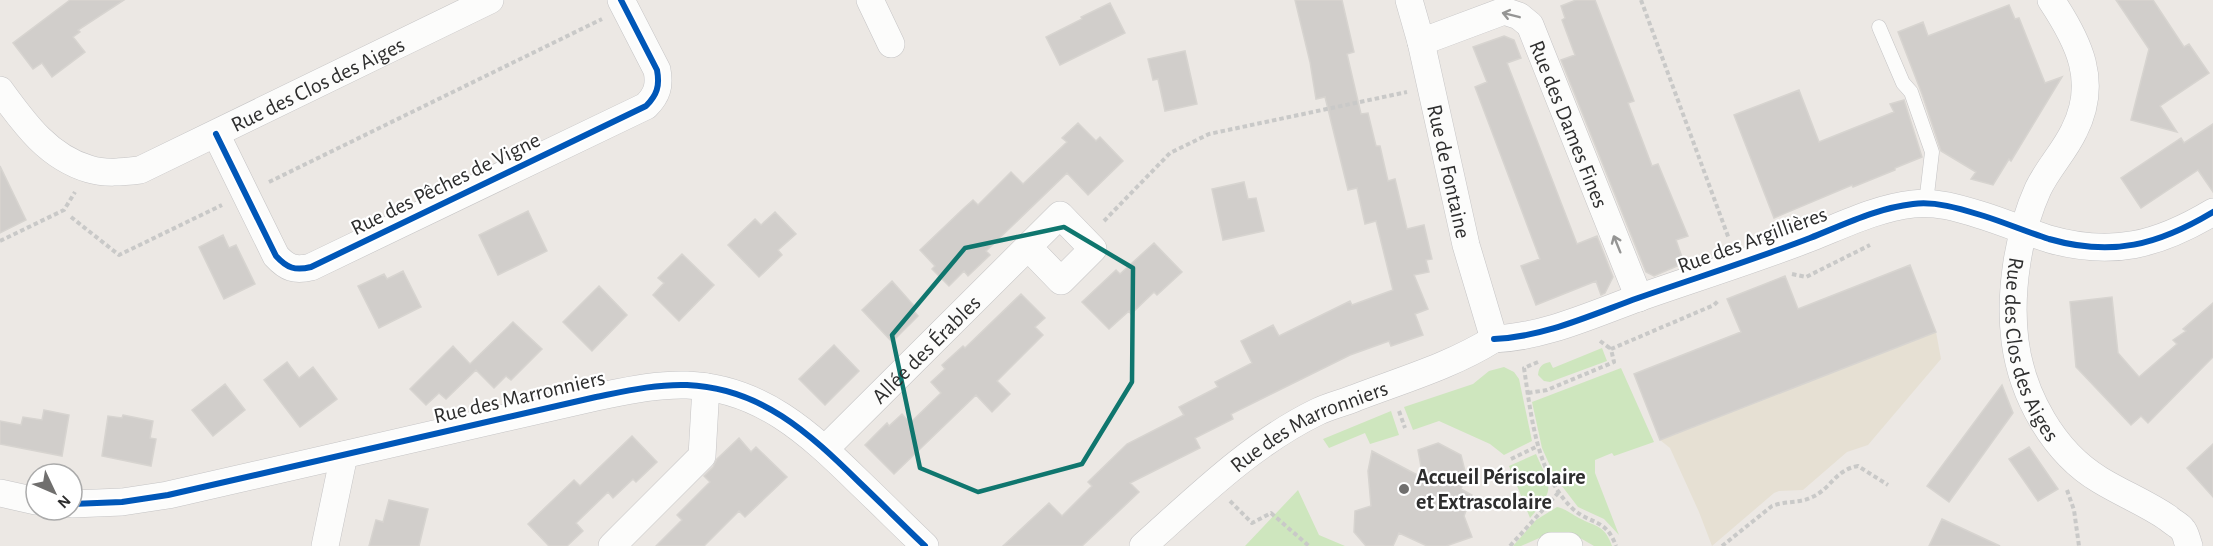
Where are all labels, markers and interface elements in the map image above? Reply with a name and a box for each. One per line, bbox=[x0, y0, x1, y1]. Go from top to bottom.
one-way arrow bbox=[1502, 8, 1521, 20]
street label: Rue des Clos des Aiges bbox=[228, 33, 408, 136]
street label: Rue des Dames Fines bbox=[1525, 37, 1612, 211]
street label: Rue de Fontaine bbox=[1423, 102, 1474, 241]
street label: Rue des Pêches de Vigne bbox=[347, 129, 544, 239]
street label: Rue des Argillières bbox=[1675, 203, 1830, 277]
one-way arrow bbox=[1611, 235, 1622, 253]
street label: Rue des Clos des Aiges bbox=[2001, 256, 2063, 446]
street label: Allée des Érables bbox=[868, 291, 985, 408]
street label: Rue des Marronniers bbox=[431, 367, 607, 427]
street label: Rue des Marronniers bbox=[1226, 377, 1391, 477]
north arrow bbox=[24, 462, 84, 522]
place label: Accueil Périscolaire et Extrascolaire bbox=[1416, 466, 1586, 513]
marker: Accueil Périscolaire et Extrascolaire bbox=[1397, 482, 1411, 496]
text: N bbox=[54, 492, 74, 511]

